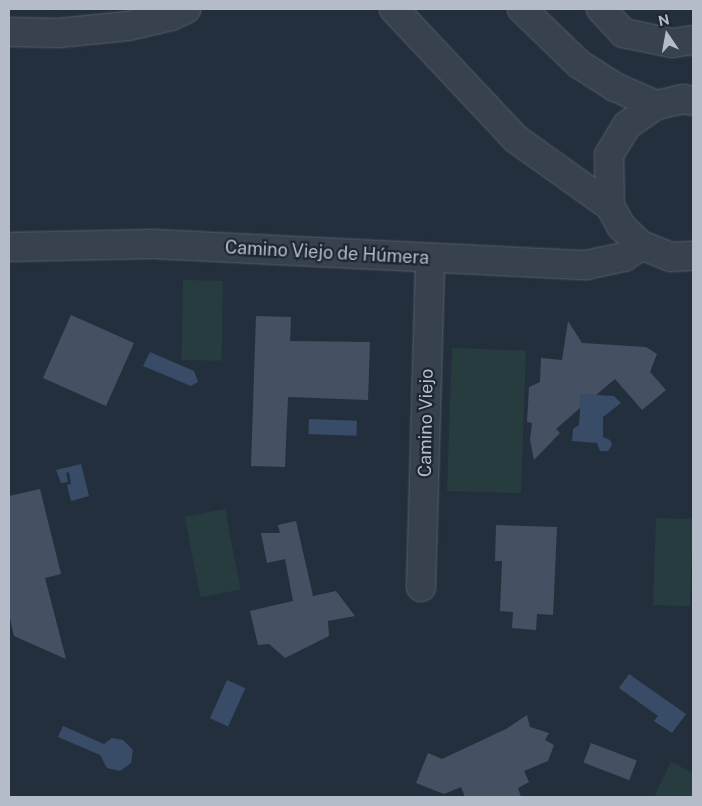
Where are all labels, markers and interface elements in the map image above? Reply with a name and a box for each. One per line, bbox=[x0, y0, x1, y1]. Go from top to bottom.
north arrow bbox=[642, 10, 692, 60]
text: N bbox=[657, 11, 671, 29]
street label: Camino Viejo de Húmera bbox=[224, 237, 430, 269]
street label: Camino Viejo bbox=[414, 368, 438, 478]

